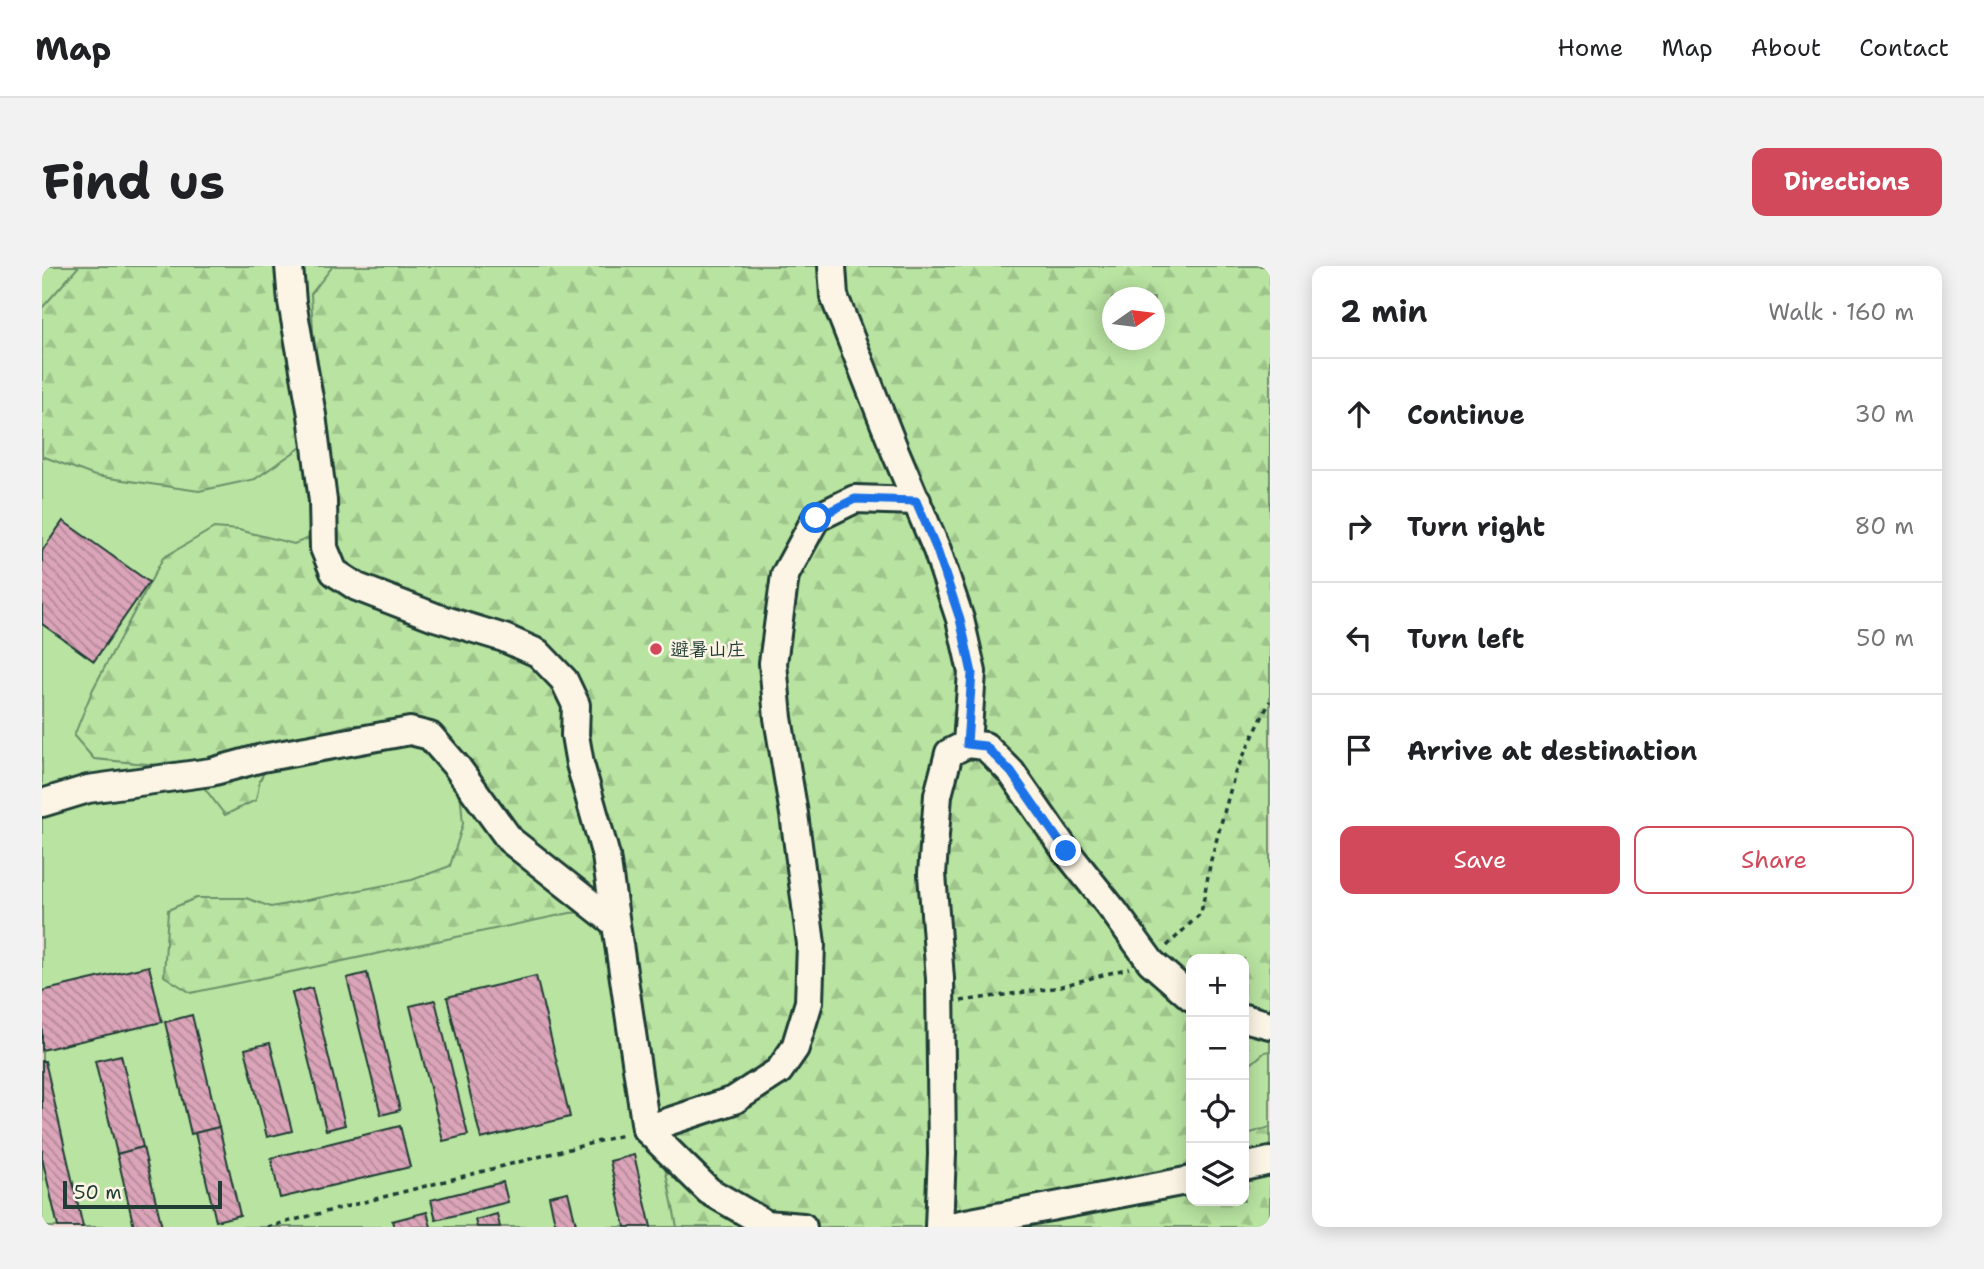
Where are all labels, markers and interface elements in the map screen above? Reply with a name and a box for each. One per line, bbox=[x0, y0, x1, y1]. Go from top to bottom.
text: Map bbox=[35, 26, 111, 71]
text: Home bbox=[1557, 32, 1623, 64]
text: Map bbox=[1661, 32, 1713, 64]
text: About bbox=[1751, 32, 1821, 64]
text: Contact bbox=[1859, 32, 1949, 64]
button: Directions bbox=[1752, 148, 1942, 216]
text: Find us bbox=[42, 149, 225, 215]
north arrow bbox=[1102, 287, 1165, 350]
text: 2 min bbox=[1340, 291, 1427, 332]
text: Walk · 160 m bbox=[1768, 297, 1914, 327]
icon: ahead bbox=[1340, 395, 1378, 433]
text: Continue bbox=[1407, 397, 1525, 432]
text: 30 m bbox=[1855, 399, 1914, 429]
route start bbox=[800, 502, 831, 533]
icon: right bbox=[1340, 507, 1378, 545]
text: Turn right bbox=[1407, 509, 1545, 544]
text: 80 m bbox=[1855, 511, 1914, 541]
icon: left bbox=[1340, 619, 1378, 657]
text: Turn left bbox=[1407, 621, 1524, 656]
text: 50 m bbox=[1856, 623, 1914, 653]
place label: 避暑山庄 bbox=[670, 637, 746, 662]
marker: 避暑山庄 bbox=[648, 641, 664, 657]
icon: arrive bbox=[1340, 731, 1378, 769]
text: Arrive at destination bbox=[1407, 733, 1697, 768]
button: Save bbox=[1340, 826, 1620, 894]
button: Share bbox=[1634, 826, 1914, 894]
route end bbox=[1050, 835, 1081, 866]
map controls bbox=[1186, 954, 1249, 1206]
button: + bbox=[1186, 954, 1249, 1017]
button: − bbox=[1186, 1017, 1249, 1080]
button: locate bbox=[1186, 1080, 1249, 1143]
button: layers bbox=[1186, 1143, 1249, 1206]
scale bar bbox=[63, 1178, 222, 1210]
text: 50 m bbox=[74, 1180, 122, 1205]

